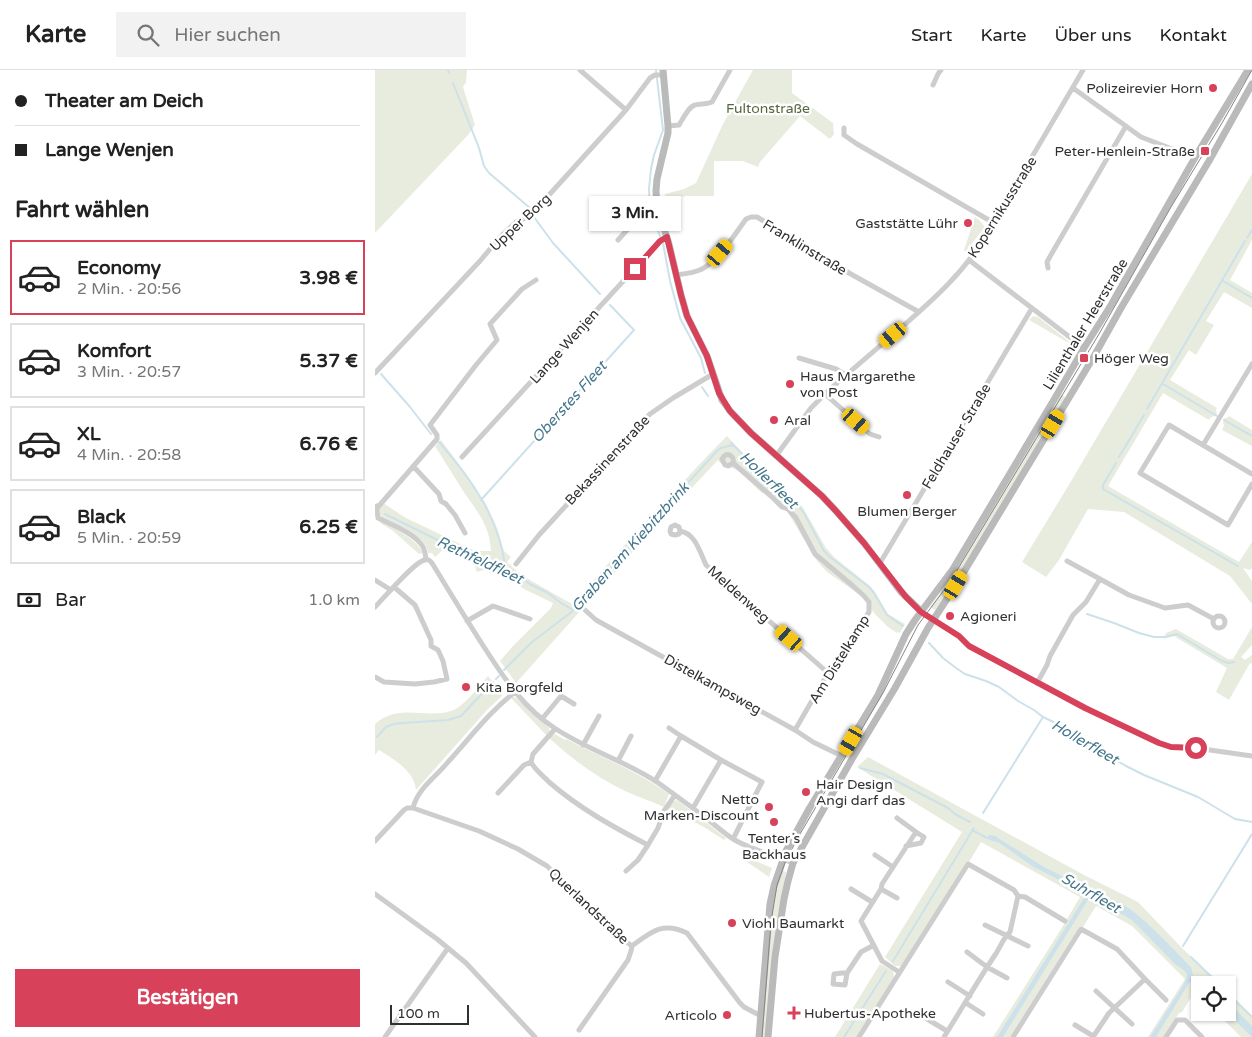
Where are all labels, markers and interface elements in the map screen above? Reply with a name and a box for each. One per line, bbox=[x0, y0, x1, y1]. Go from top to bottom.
search box bbox=[116, 12, 466, 57]
text: Karte bbox=[25, 20, 86, 49]
icon: search bbox=[134, 21, 162, 49]
text: Hier suchen bbox=[174, 24, 281, 46]
text: Start bbox=[911, 24, 952, 46]
text: Karte bbox=[980, 24, 1026, 46]
text: Über uns bbox=[1054, 24, 1132, 46]
text: Kontakt bbox=[1160, 24, 1227, 46]
place label: Polizeirevier Horn bbox=[1086, 80, 1203, 97]
marker: Polizeirevier Horn bbox=[1207, 82, 1219, 94]
text: Theater am Deich bbox=[45, 90, 203, 112]
park label: Fultonstraße bbox=[726, 100, 810, 117]
text: Lange Wenjen bbox=[45, 139, 174, 161]
place label: Peter-Henlein-Straße bbox=[1055, 143, 1195, 160]
marker: Peter-Henlein-Straße bbox=[1199, 145, 1211, 157]
street label: Kopernikusstraße bbox=[964, 153, 1041, 261]
street label: Upper Borg bbox=[486, 190, 554, 255]
callout: 3 Min. bbox=[589, 196, 681, 232]
text: Fahrt wählen bbox=[15, 197, 149, 223]
text: 3 Min. bbox=[611, 203, 659, 223]
place label: Gaststätte Lühr bbox=[855, 215, 959, 232]
street label: Franklinstraße bbox=[760, 216, 850, 279]
marker: Gaststätte Lühr bbox=[962, 217, 974, 229]
car bbox=[704, 237, 735, 269]
icon: car bbox=[17, 255, 62, 300]
street label: Lilienthaler Heerstraße bbox=[1039, 255, 1131, 393]
text: Economy bbox=[77, 257, 161, 279]
route end bbox=[624, 258, 646, 280]
text: 3.98 € bbox=[299, 267, 358, 289]
text: 2 Min. · 20:56 bbox=[77, 279, 181, 299]
street label: Lange Wenjen bbox=[526, 305, 602, 387]
car bbox=[876, 320, 909, 350]
icon: car bbox=[17, 338, 62, 383]
text: Komfort bbox=[77, 340, 151, 362]
text: 5.37 € bbox=[300, 350, 358, 372]
place label: Höger Weg bbox=[1094, 350, 1169, 367]
marker: Höger Weg bbox=[1078, 352, 1090, 364]
water label: Oberstes Fleet bbox=[528, 356, 612, 447]
text: 3 Min. · 20:57 bbox=[77, 362, 181, 382]
place label: Haus Margarethe von Post bbox=[800, 368, 915, 401]
marker: Haus Margarethe von Post bbox=[784, 378, 796, 390]
street label: Feldhauser Straße bbox=[918, 380, 995, 492]
car bbox=[839, 405, 872, 437]
car bbox=[1038, 407, 1067, 441]
street label: Bekassinenstraße bbox=[561, 412, 653, 509]
place label: Aral bbox=[784, 412, 811, 429]
marker: Aral bbox=[768, 414, 780, 426]
icon: car bbox=[17, 421, 62, 466]
text: XL bbox=[77, 423, 101, 445]
text: 6.76 € bbox=[300, 433, 358, 455]
text: 4 Min. · 20:58 bbox=[77, 445, 181, 465]
water label: Hollerfleet bbox=[736, 448, 804, 514]
water label: Graben am Kiebitzbrink bbox=[567, 477, 694, 615]
marker: Blumen Berger bbox=[901, 489, 913, 501]
place label: Blumen Berger bbox=[857, 503, 957, 520]
icon: car bbox=[17, 504, 62, 549]
text: Black bbox=[77, 506, 126, 528]
text: 6.25 € bbox=[299, 516, 358, 538]
text: 5 Min. · 20:59 bbox=[77, 528, 181, 548]
water label: Rethfeldfleet bbox=[434, 532, 528, 589]
street label: Meldenweg bbox=[704, 562, 773, 627]
car bbox=[941, 568, 970, 602]
icon: cash bbox=[15, 586, 43, 614]
text: Bar bbox=[55, 589, 86, 611]
text: 1.0 km bbox=[308, 590, 360, 610]
place label: Agioneri bbox=[960, 608, 1016, 625]
marker: Agioneri bbox=[944, 610, 956, 622]
street label: Am Distelkamp bbox=[805, 612, 873, 707]
car bbox=[772, 622, 805, 654]
street label: Distelkampsweg bbox=[661, 651, 764, 718]
place label: Kita Borgfeld bbox=[476, 679, 563, 696]
marker: Kita Borgfeld bbox=[460, 681, 472, 693]
water label: Hollerfleet bbox=[1048, 716, 1124, 769]
car bbox=[837, 724, 864, 758]
route start bbox=[1185, 737, 1207, 759]
place label: Hair Design Angi darf das bbox=[816, 776, 906, 809]
marker: Hair Design Angi darf das bbox=[800, 786, 812, 798]
place label: Netto Marken-Discount bbox=[644, 791, 760, 824]
marker: Netto Marken-Discount bbox=[763, 801, 775, 813]
marker: Tenter´s Backhaus bbox=[768, 816, 780, 828]
place label: Tenter´s Backhaus bbox=[742, 830, 806, 863]
street label: Querlandstraße bbox=[545, 865, 632, 948]
water label: Suhrfleet bbox=[1058, 869, 1126, 918]
place label: Viohl Baumarkt bbox=[742, 915, 845, 932]
marker: Viohl Baumarkt bbox=[726, 917, 738, 929]
button: Bestätigen bbox=[15, 969, 360, 1027]
map controls bbox=[1191, 976, 1236, 1021]
button: locate bbox=[1191, 976, 1236, 1021]
scale bar bbox=[390, 1002, 469, 1025]
text: 100 m bbox=[397, 1005, 440, 1022]
place label: Hubertus-Apotheke bbox=[804, 1005, 936, 1022]
place label: Articolo bbox=[665, 1007, 717, 1024]
marker: Hubertus-Apotheke bbox=[788, 1007, 800, 1019]
marker: Articolo bbox=[721, 1009, 733, 1021]

